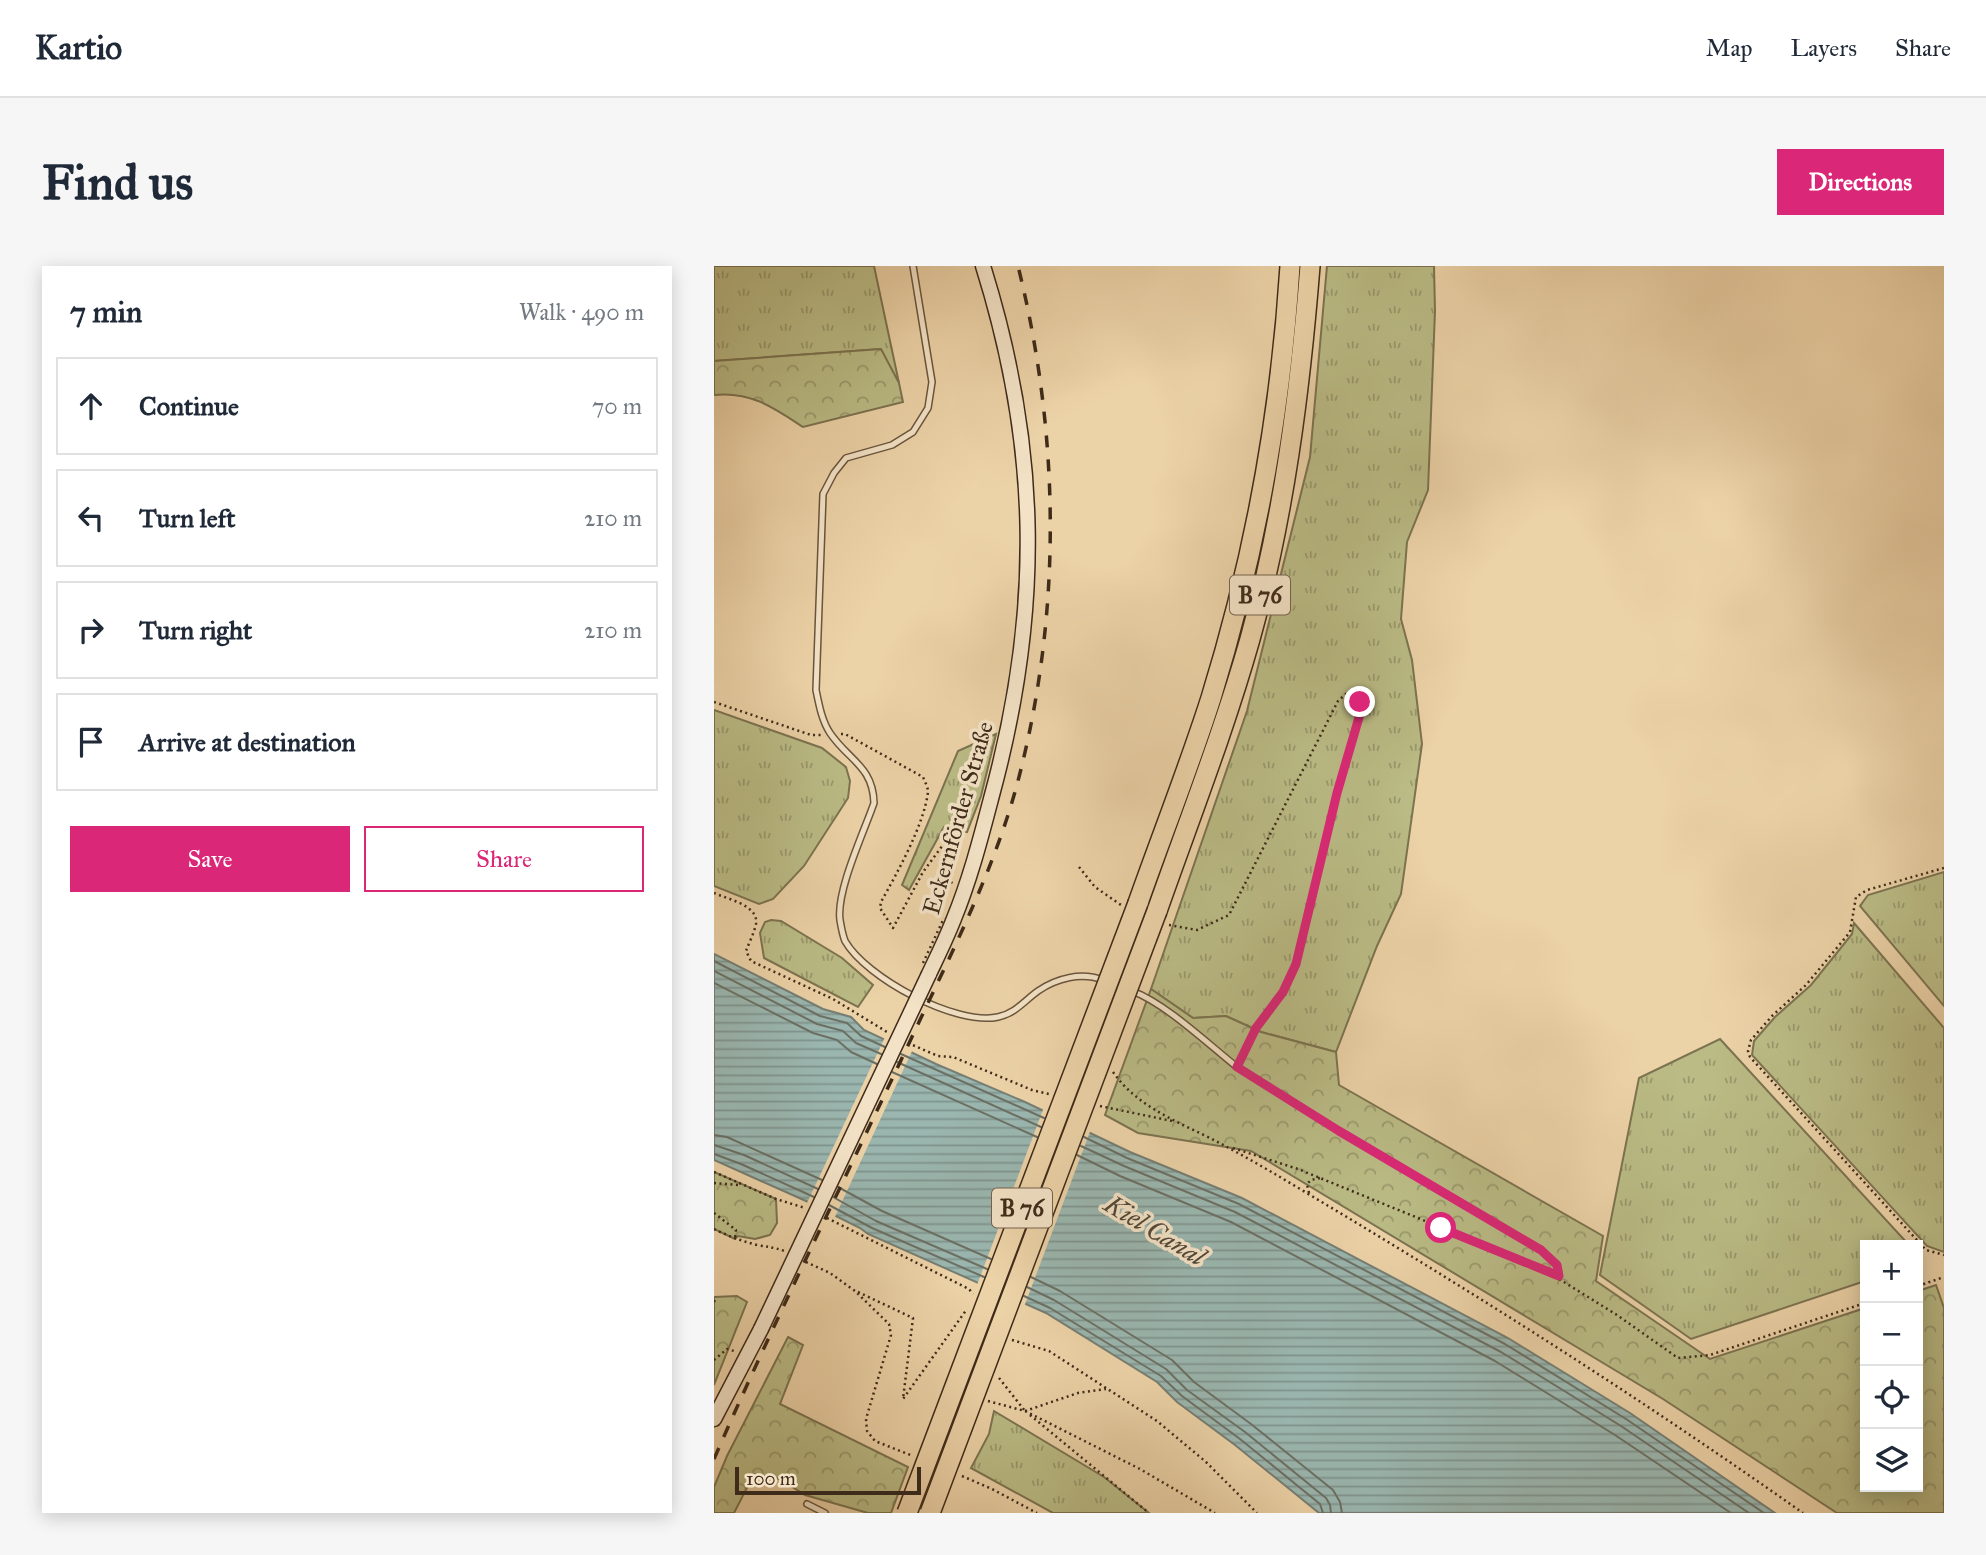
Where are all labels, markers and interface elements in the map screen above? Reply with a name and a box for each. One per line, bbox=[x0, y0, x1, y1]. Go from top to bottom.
text: Kartio bbox=[35, 28, 122, 68]
text: Map bbox=[1706, 33, 1753, 63]
text: Layers bbox=[1791, 33, 1857, 63]
text: Share bbox=[1895, 33, 1951, 63]
button: Directions bbox=[1777, 149, 1944, 215]
text: Find us bbox=[42, 153, 193, 212]
text: 7 min bbox=[70, 294, 142, 330]
text: Walk · 490 m bbox=[519, 298, 644, 326]
icon: ahead bbox=[72, 387, 110, 425]
text: Continue bbox=[139, 390, 239, 422]
text: 70 m bbox=[592, 392, 642, 420]
icon: left bbox=[72, 499, 110, 537]
text: Turn left bbox=[139, 502, 235, 534]
text: 210 m bbox=[584, 504, 642, 532]
road number: B 76 bbox=[1230, 576, 1290, 614]
icon: right bbox=[72, 611, 110, 649]
text: Turn right bbox=[139, 614, 252, 646]
text: 210 m bbox=[584, 616, 642, 644]
route end bbox=[1344, 686, 1375, 717]
street label: Eckernförder Straße bbox=[916, 718, 1000, 918]
icon: arrive bbox=[72, 723, 110, 761]
text: Arrive at destination bbox=[139, 726, 356, 758]
button: Save bbox=[70, 826, 350, 892]
button: Share bbox=[364, 826, 644, 892]
water label: Kiel Canal bbox=[1097, 1187, 1213, 1274]
road number: B 76 bbox=[992, 1189, 1052, 1228]
route start bbox=[1425, 1212, 1456, 1243]
map controls bbox=[1860, 1240, 1923, 1492]
button: + bbox=[1860, 1240, 1923, 1303]
button: − bbox=[1860, 1303, 1923, 1366]
button: locate bbox=[1860, 1366, 1923, 1429]
button: layers bbox=[1860, 1429, 1923, 1492]
scale bar bbox=[735, 1464, 920, 1496]
text: 100 m bbox=[746, 1467, 796, 1490]

